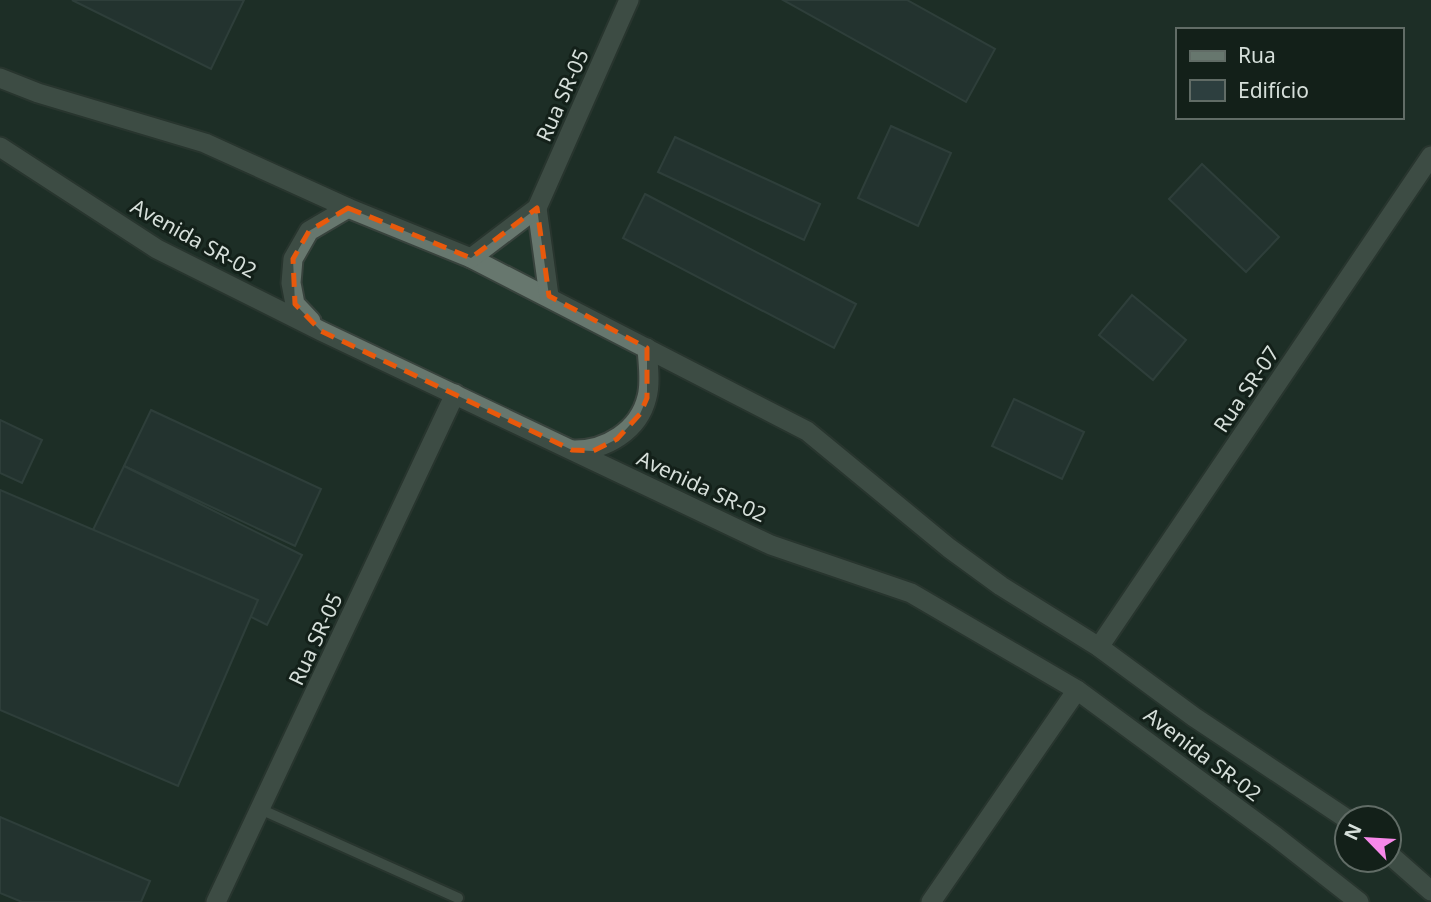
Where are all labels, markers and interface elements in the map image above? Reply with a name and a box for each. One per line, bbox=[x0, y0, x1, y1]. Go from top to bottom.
legend bbox=[1176, 28, 1403, 119]
text: Rua bbox=[1238, 41, 1276, 69]
street label: Rua SR-05 bbox=[529, 44, 595, 146]
text: Edifício bbox=[1238, 76, 1309, 104]
street label: Avenida SR-02 bbox=[126, 192, 262, 284]
street label: Rua SR-07 bbox=[1207, 340, 1285, 438]
street label: Avenida SR-02 bbox=[633, 444, 771, 528]
street label: Rua SR-05 bbox=[281, 588, 349, 690]
street label: Avenida SR-02 bbox=[1139, 701, 1267, 807]
north arrow bbox=[1333, 804, 1403, 874]
text: N bbox=[1338, 819, 1368, 844]

